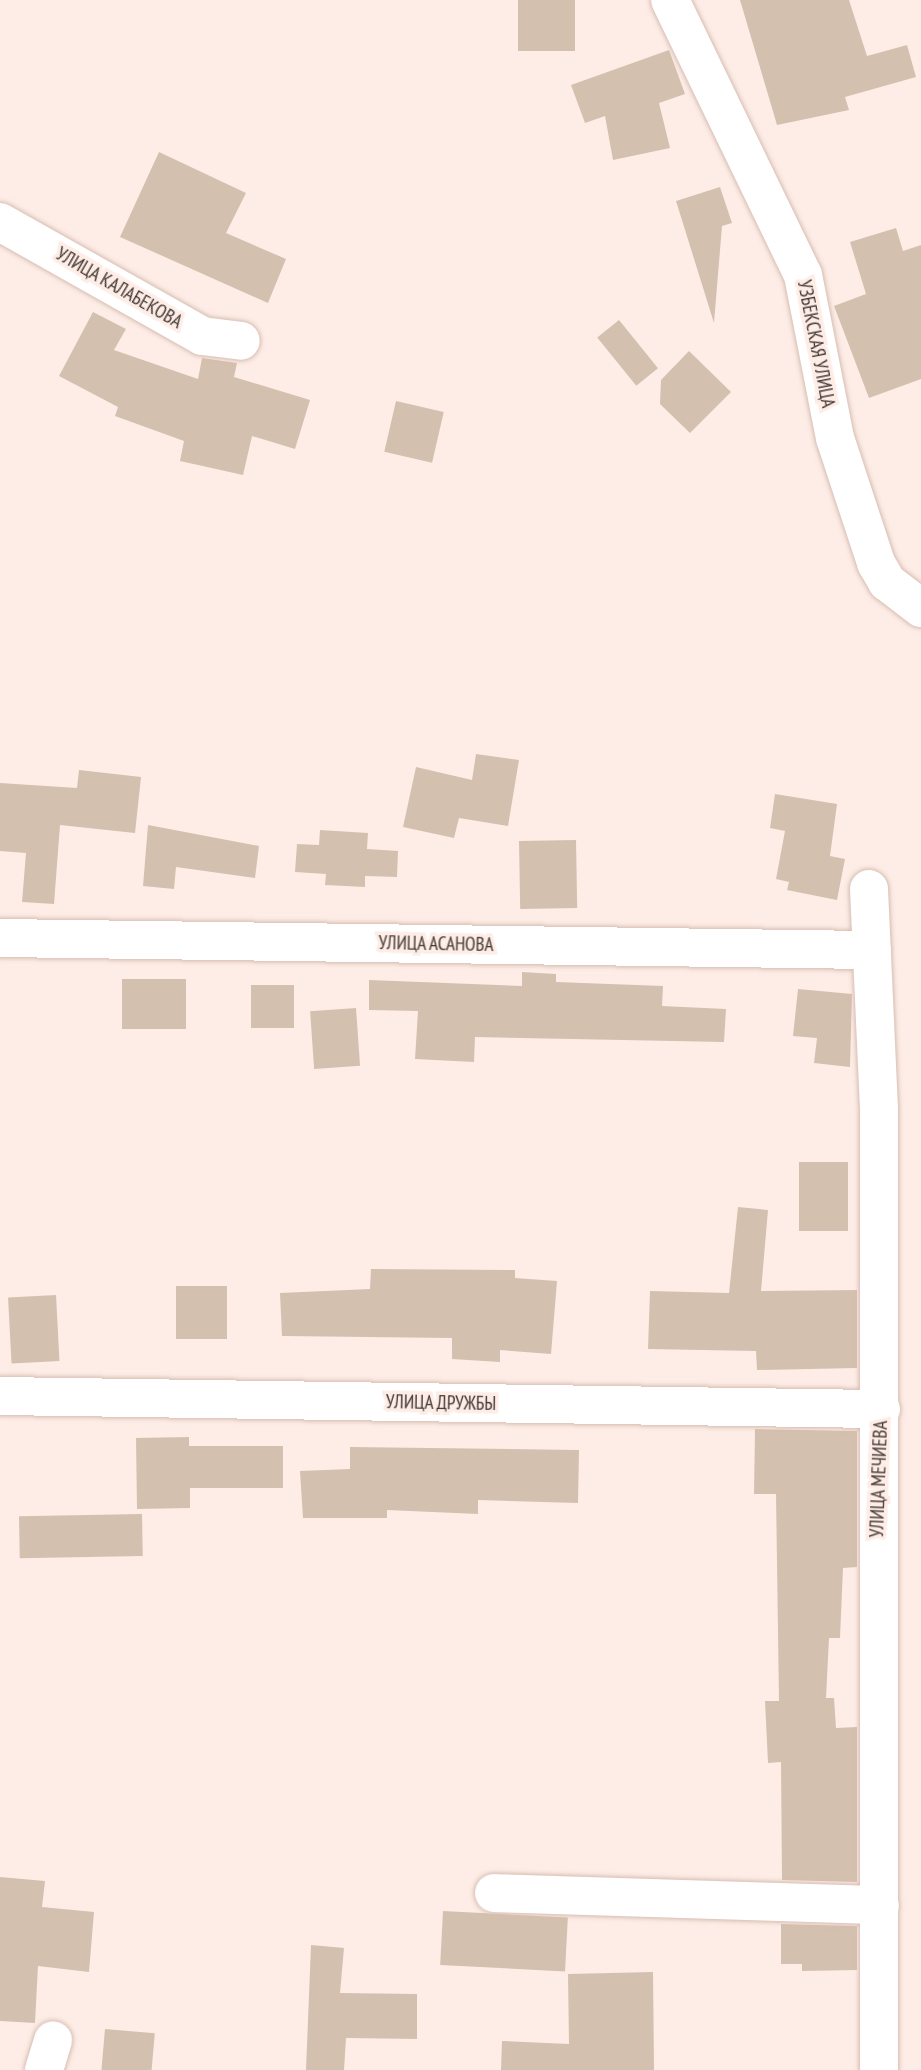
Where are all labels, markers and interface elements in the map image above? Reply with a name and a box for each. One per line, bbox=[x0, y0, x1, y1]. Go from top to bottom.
street label: УЛИЦА КАЛАБЕКОВА bbox=[52, 243, 186, 333]
street label: УЗБЕКСКАЯ УЛИЦА bbox=[792, 278, 840, 410]
street label: УЛИЦА АСАНОВА bbox=[378, 932, 494, 956]
street label: УЛИЦА ДРУЖБЫ bbox=[385, 1391, 497, 1415]
street label: УЛИЦА МЕЧИЕВА bbox=[866, 1420, 892, 1538]

